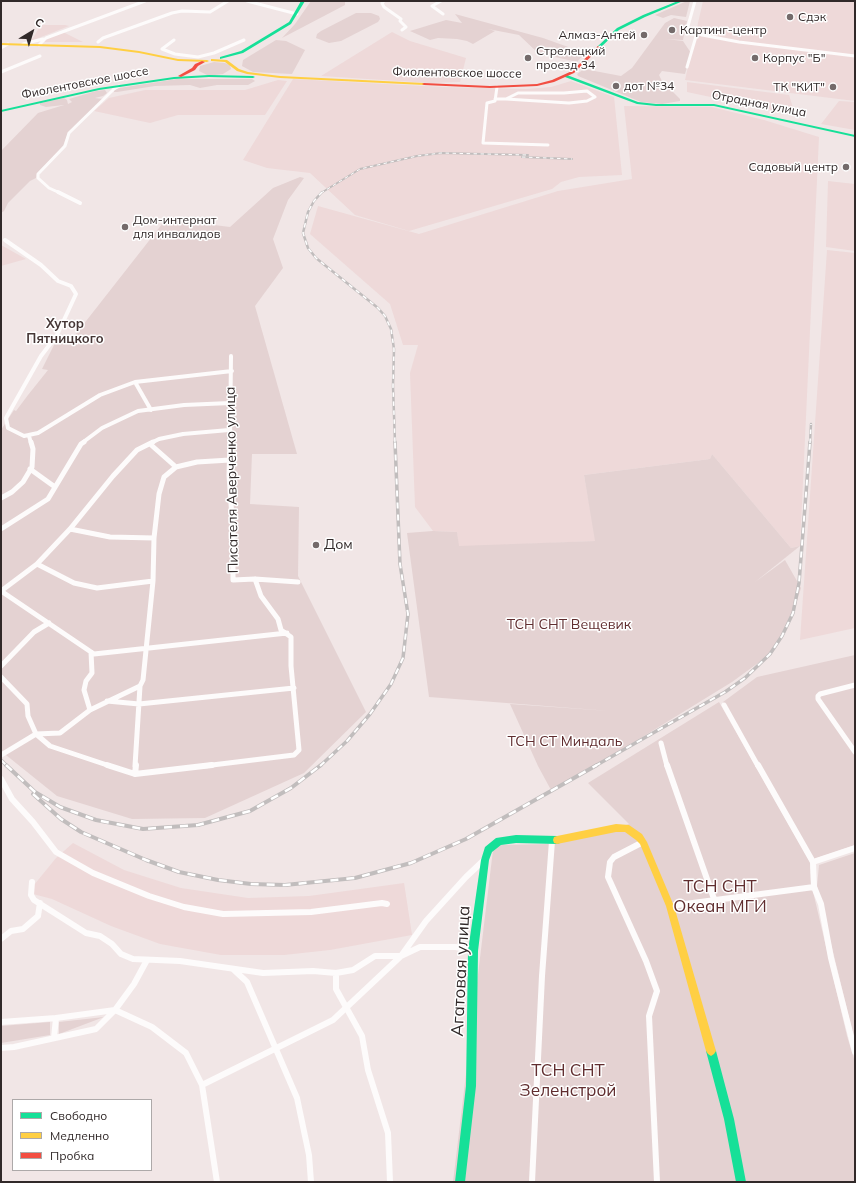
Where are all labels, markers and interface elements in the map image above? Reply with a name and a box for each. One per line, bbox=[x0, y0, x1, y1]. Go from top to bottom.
place label: Сдэк bbox=[798, 10, 826, 24]
north arrow bbox=[12, 12, 52, 52]
marker: Сдэк bbox=[785, 12, 795, 22]
text: С bbox=[32, 15, 47, 30]
place label: Картинг-центр bbox=[680, 23, 767, 37]
marker: Картинг-центр bbox=[667, 25, 677, 35]
place label: Алмаз-Антей bbox=[558, 28, 636, 42]
marker: Алмаз-Антей bbox=[639, 30, 649, 40]
place label: Стрелецкий проезд 34 bbox=[536, 44, 605, 72]
place label: Корпус "Б" bbox=[763, 51, 825, 65]
marker: Стрелецкий проезд 34 bbox=[523, 53, 533, 63]
marker: Корпус "Б" bbox=[750, 53, 760, 63]
street label: Фиолентовское шоссе bbox=[20, 64, 150, 102]
street label: Фиолентовское шоссе bbox=[392, 65, 522, 81]
place label: дот №34 bbox=[624, 79, 674, 93]
place label: ТК "КИТ" bbox=[773, 80, 825, 94]
marker: дот №34 bbox=[611, 81, 621, 91]
marker: ТК "КИТ" bbox=[828, 82, 838, 92]
street label: Отрадная улица bbox=[711, 88, 807, 120]
place label: Садовый центр bbox=[748, 160, 838, 174]
marker: Садовый центр bbox=[841, 162, 851, 172]
place label: Дом-интернат для инвалидов bbox=[133, 213, 221, 241]
marker: Дом-интернат для инвалидов bbox=[120, 222, 130, 232]
district label: Хутор Пятницкого bbox=[26, 316, 104, 347]
street label: Писателя Аверченко улица bbox=[222, 386, 242, 574]
place label: Дом bbox=[324, 537, 353, 553]
marker: Дом bbox=[311, 540, 321, 550]
park label: ТСН СНТ Вещевик bbox=[507, 617, 631, 633]
park label: ТСН СТ Миндаль bbox=[507, 734, 623, 750]
park label: ТСН СНТ Океан МГИ bbox=[673, 877, 767, 917]
street label: Агатовая улица bbox=[447, 905, 475, 1037]
park label: ТСН СНТ Зеленстрой bbox=[520, 1061, 616, 1101]
legend bbox=[12, 1099, 152, 1171]
text: Свободно bbox=[50, 1108, 107, 1123]
text: Медленно bbox=[50, 1128, 109, 1143]
text: Пробка bbox=[50, 1148, 94, 1163]

